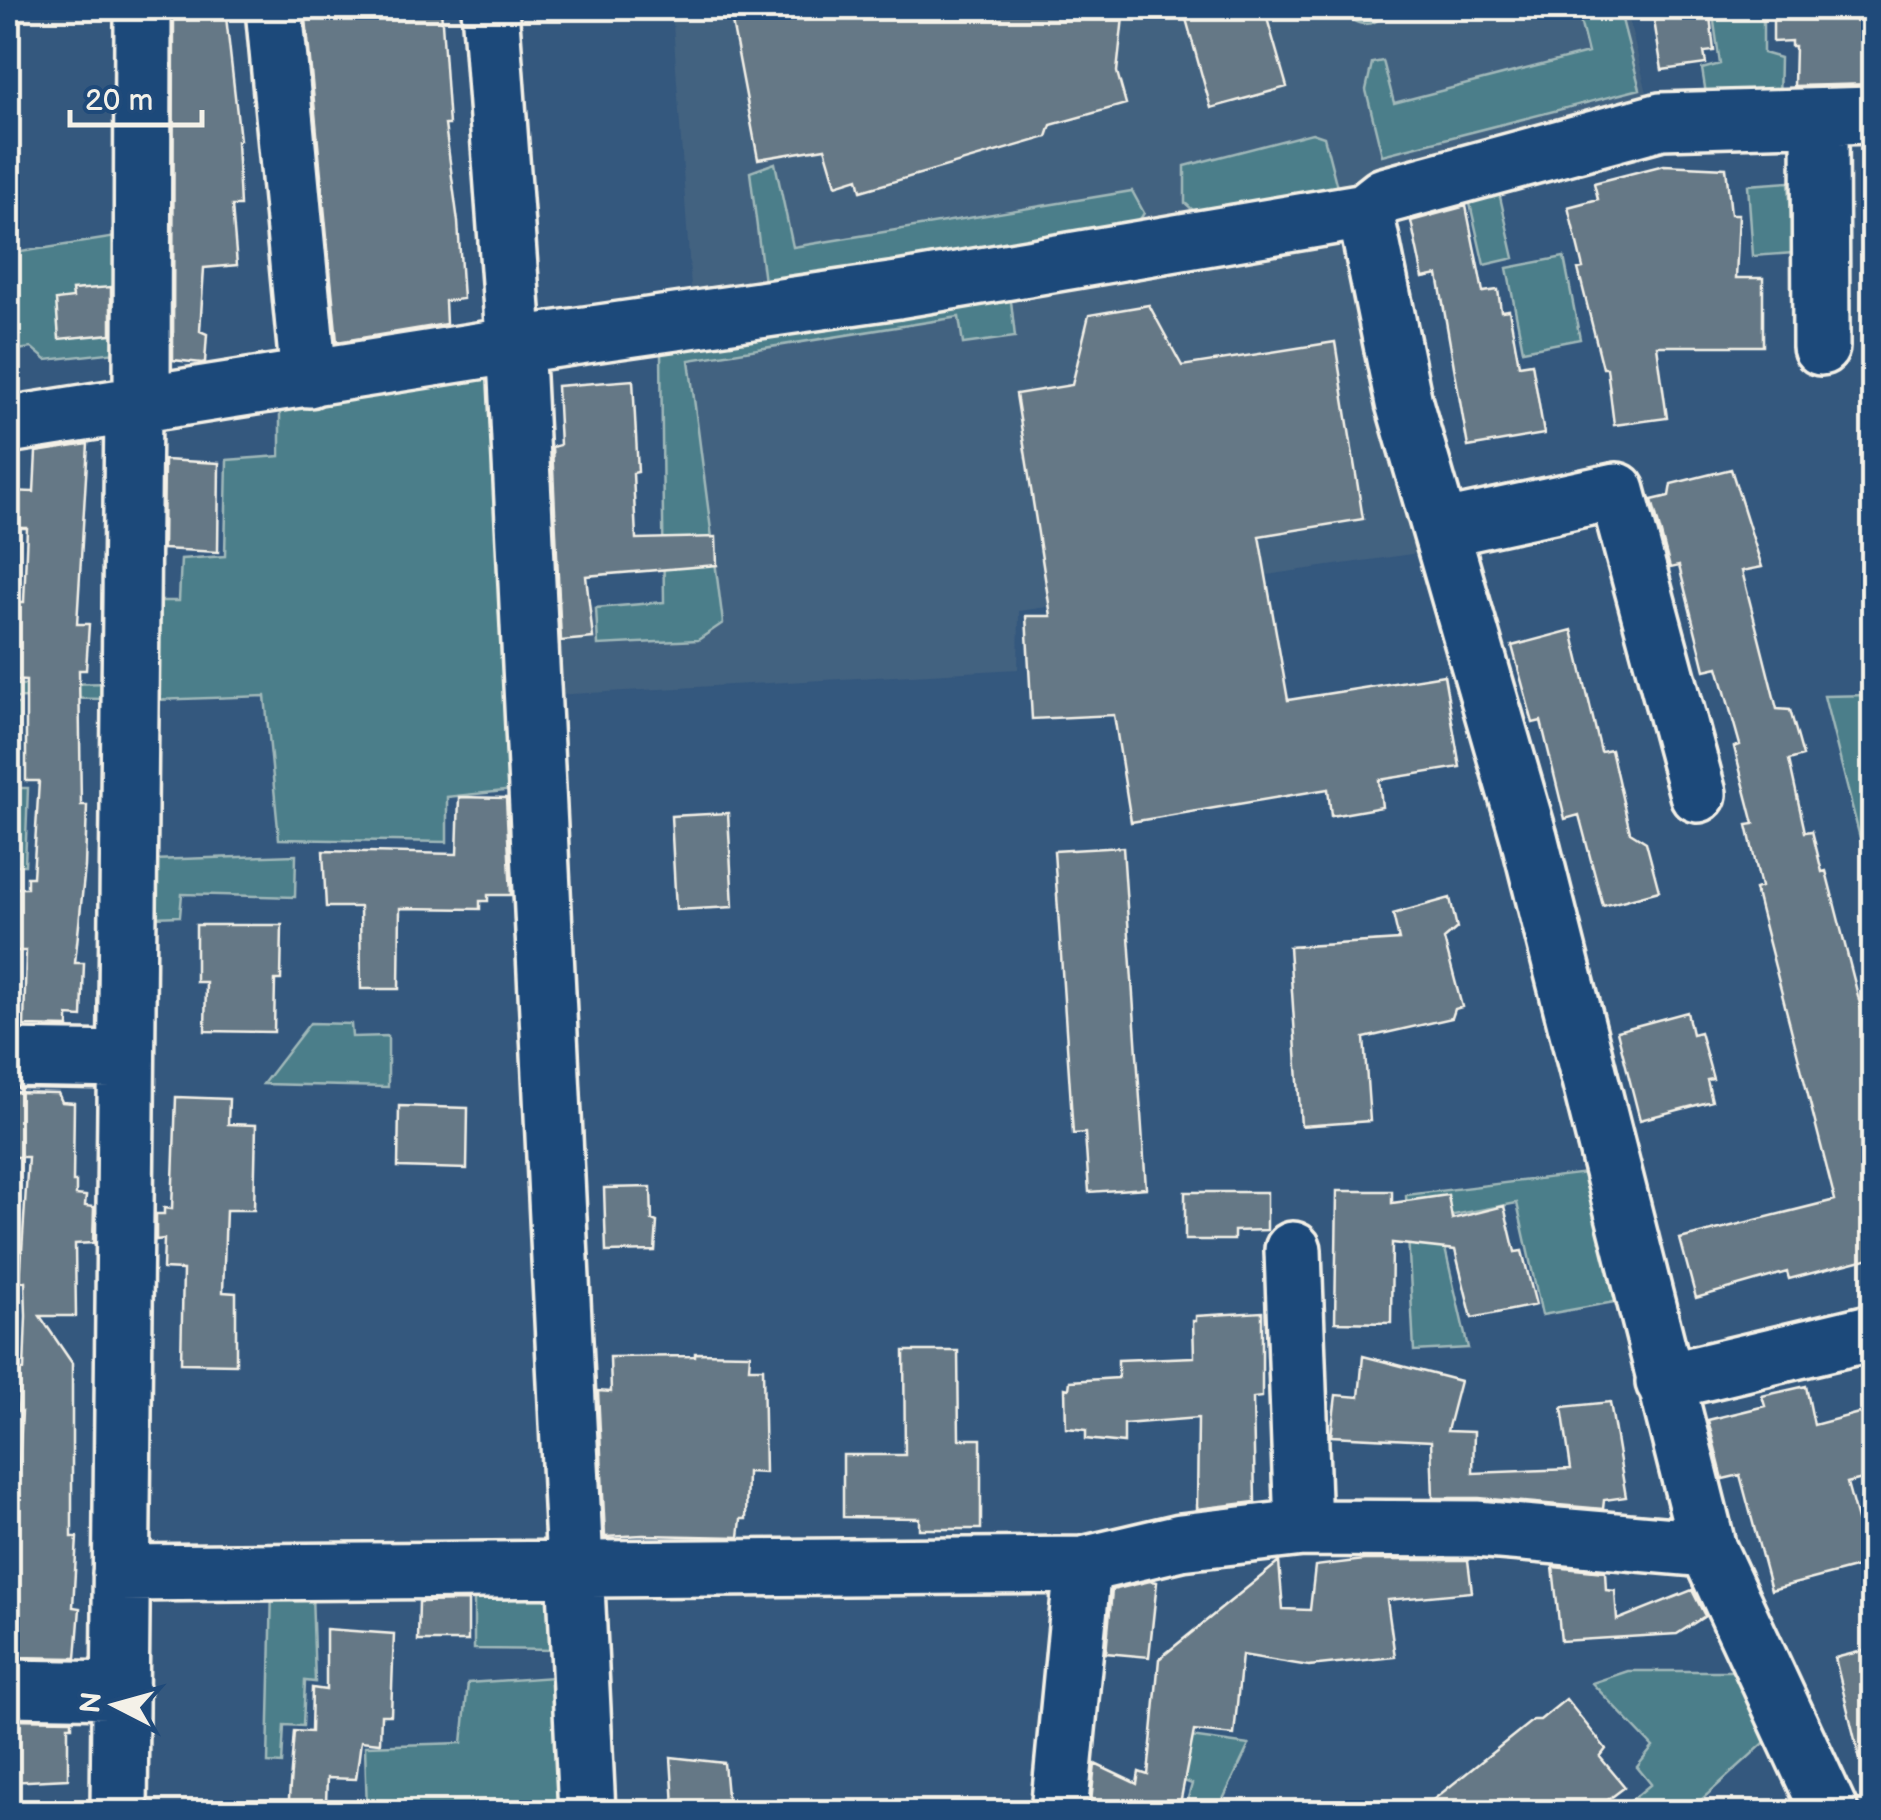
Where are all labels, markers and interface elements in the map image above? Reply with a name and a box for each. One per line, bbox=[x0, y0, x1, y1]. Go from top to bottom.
scale bar bbox=[70, 65, 202, 127]
text: 20 m bbox=[85, 83, 153, 119]
north arrow bbox=[65, 1655, 165, 1755]
text: N bbox=[74, 1690, 109, 1715]

